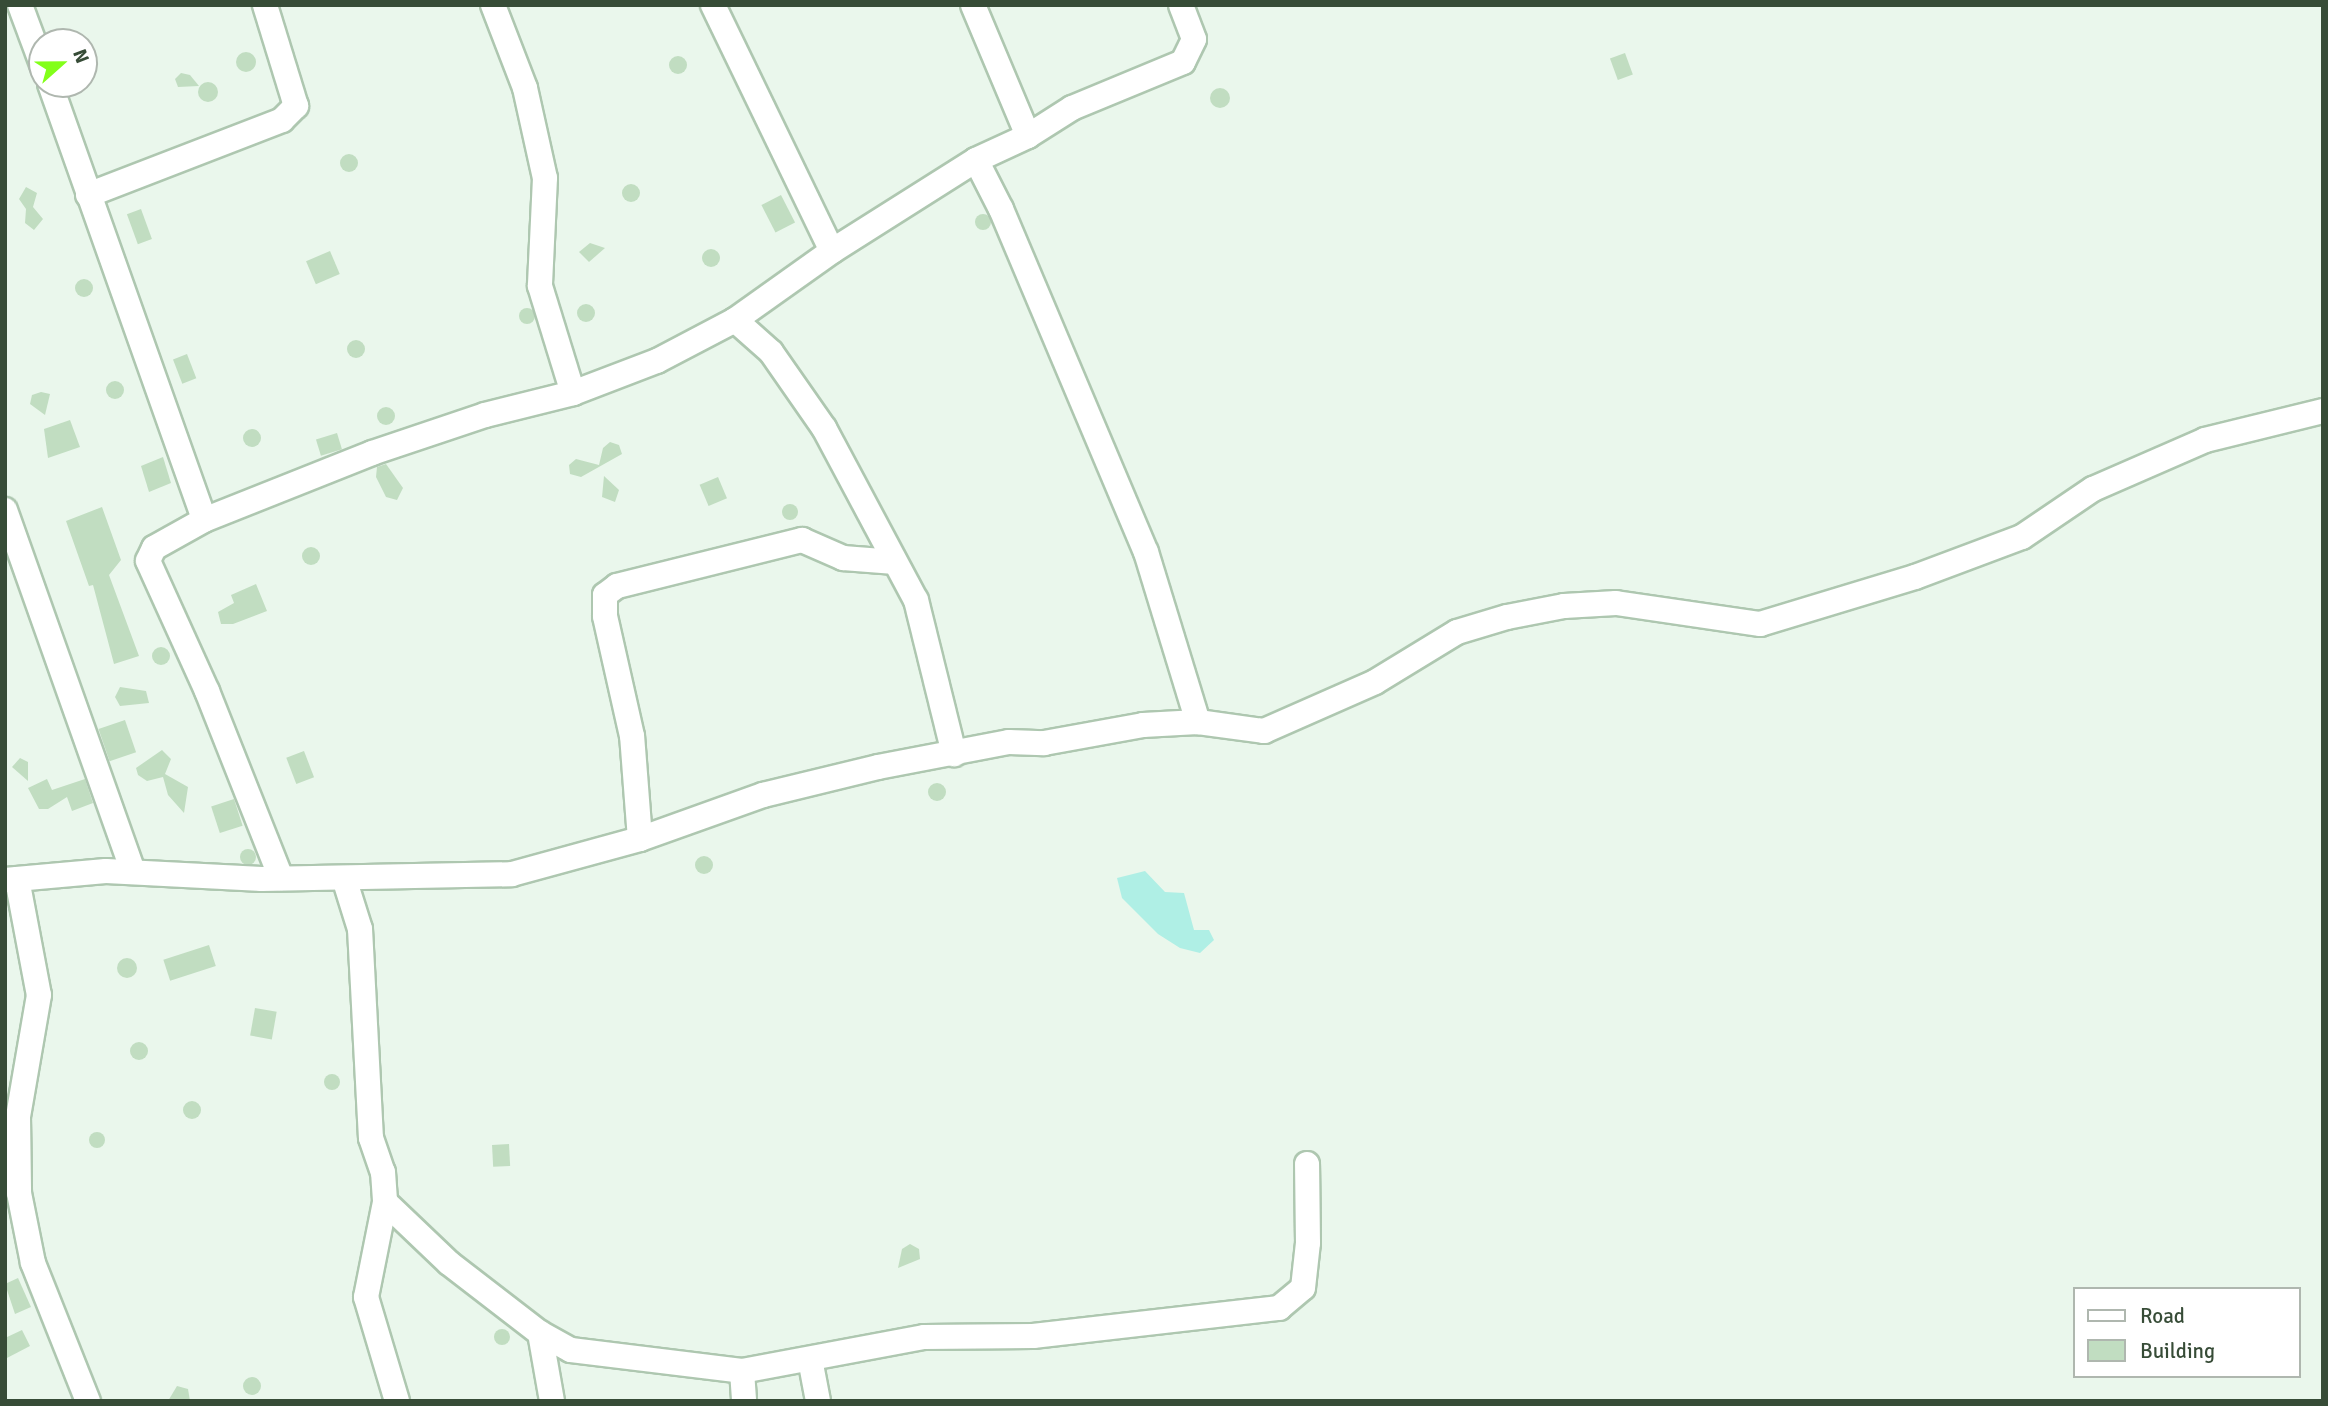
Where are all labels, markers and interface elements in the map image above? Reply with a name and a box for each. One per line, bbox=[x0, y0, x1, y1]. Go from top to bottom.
north arrow bbox=[28, 28, 98, 98]
text: N bbox=[67, 46, 94, 67]
legend bbox=[2072, 1287, 2300, 1378]
text: Road bbox=[2140, 1303, 2185, 1329]
text: Building bbox=[2140, 1338, 2215, 1364]

